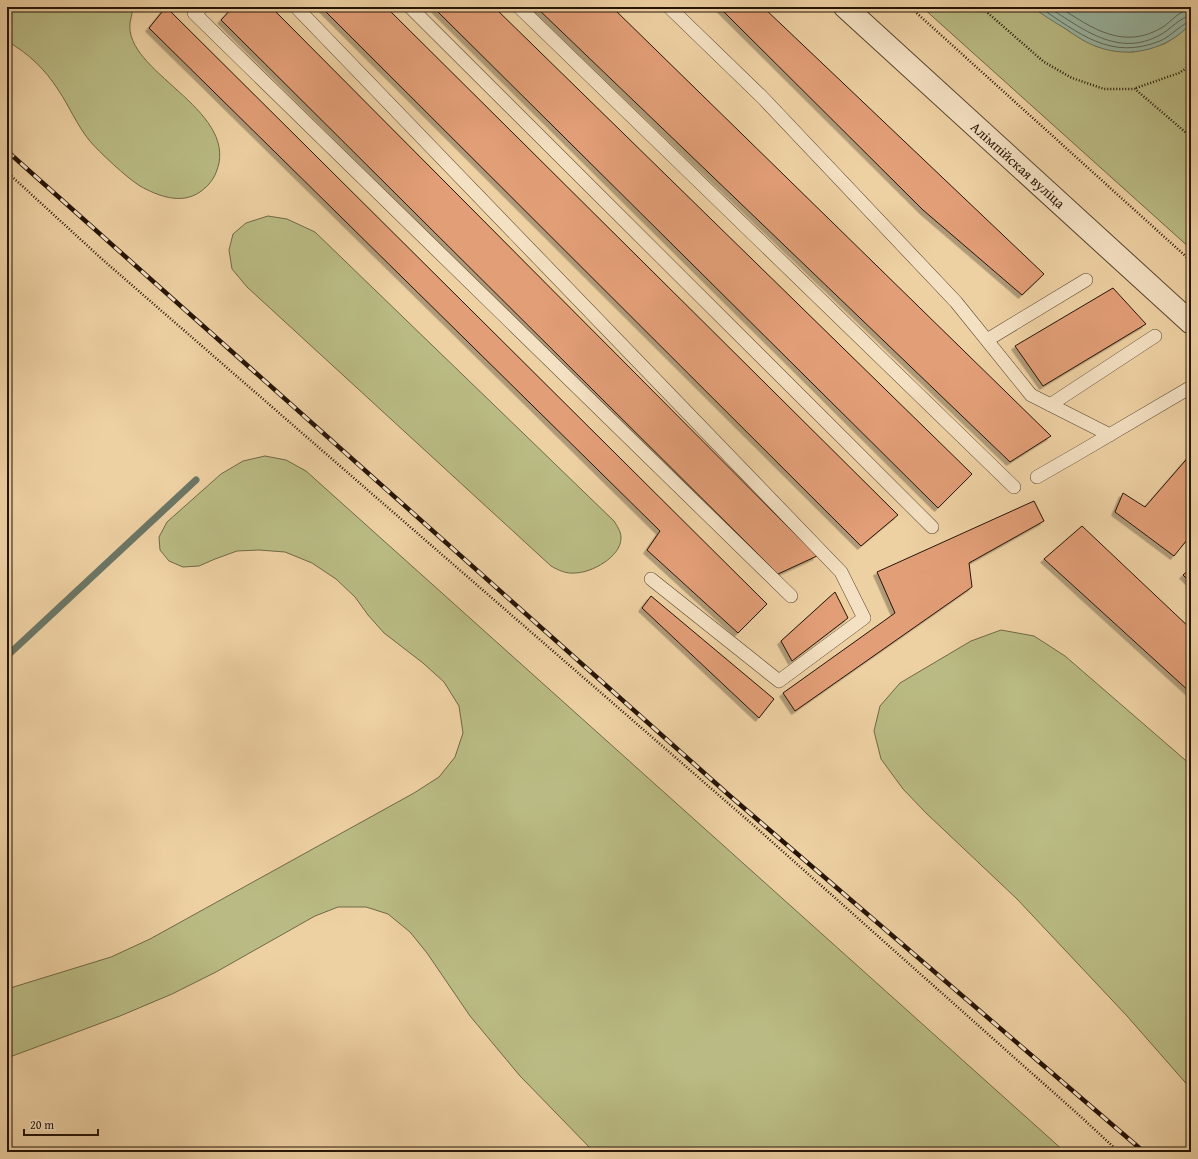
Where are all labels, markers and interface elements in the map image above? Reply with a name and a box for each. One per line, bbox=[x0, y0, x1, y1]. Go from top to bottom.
street label: Алімпійская вуліца bbox=[966, 117, 1070, 213]
scale bar bbox=[24, 1111, 98, 1137]
text: 20 m bbox=[30, 1116, 54, 1133]

